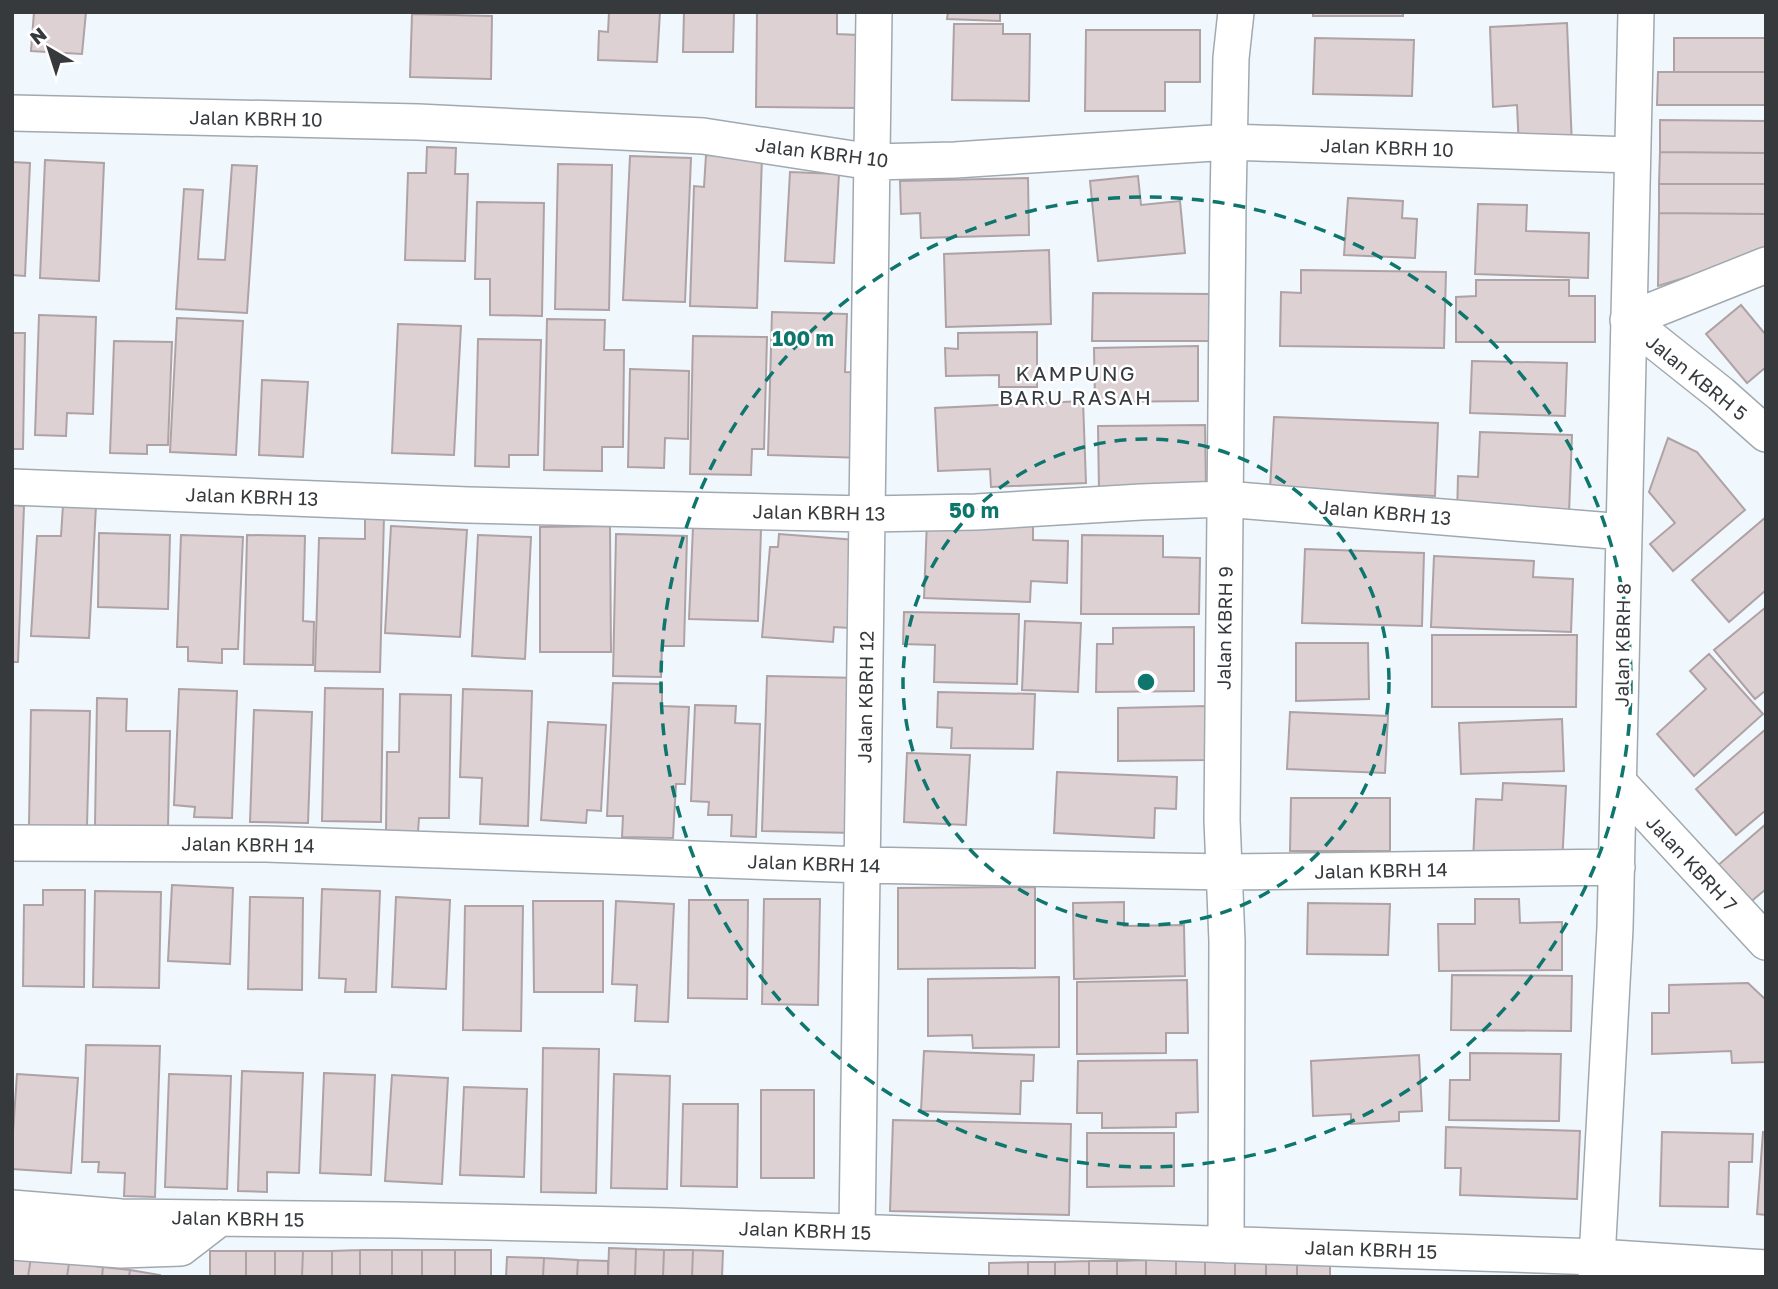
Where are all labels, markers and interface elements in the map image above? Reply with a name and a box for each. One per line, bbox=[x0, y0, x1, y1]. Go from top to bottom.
north arrow bbox=[14, 14, 84, 84]
text: N bbox=[25, 22, 51, 49]
street label: Jalan KBRH 10 bbox=[189, 105, 323, 131]
street label: Jalan KBRH 10 bbox=[754, 132, 890, 172]
street label: Jalan KBRH 10 bbox=[1320, 133, 1454, 161]
text: 100 m bbox=[772, 325, 834, 351]
street label: Jalan KBRH 5 bbox=[1642, 329, 1752, 425]
district label: KAMPUNG BARU RASAH bbox=[999, 360, 1153, 410]
street label: Jalan KBRH 13 bbox=[185, 482, 319, 510]
street label: Jalan KBRH 13 bbox=[1318, 495, 1452, 529]
text: 50 m bbox=[949, 497, 999, 523]
street label: Jalan KBRH 13 bbox=[752, 499, 886, 525]
street label: Jalan KBRH 9 bbox=[1211, 566, 1237, 690]
street label: Jalan KBRH 8 bbox=[1609, 583, 1635, 707]
street label: Jalan KBRH 12 bbox=[852, 630, 878, 764]
centre of rings bbox=[1134, 670, 1158, 694]
street label: Jalan KBRH 7 bbox=[1642, 810, 1742, 916]
street label: Jalan KBRH 14 bbox=[181, 831, 315, 857]
street label: Jalan KBRH 14 bbox=[747, 849, 881, 877]
street label: Jalan KBRH 14 bbox=[1314, 857, 1448, 883]
street label: Jalan KBRH 15 bbox=[171, 1205, 305, 1231]
street label: Jalan KBRH 15 bbox=[738, 1216, 872, 1244]
street label: Jalan KBRH 15 bbox=[1304, 1235, 1438, 1263]

